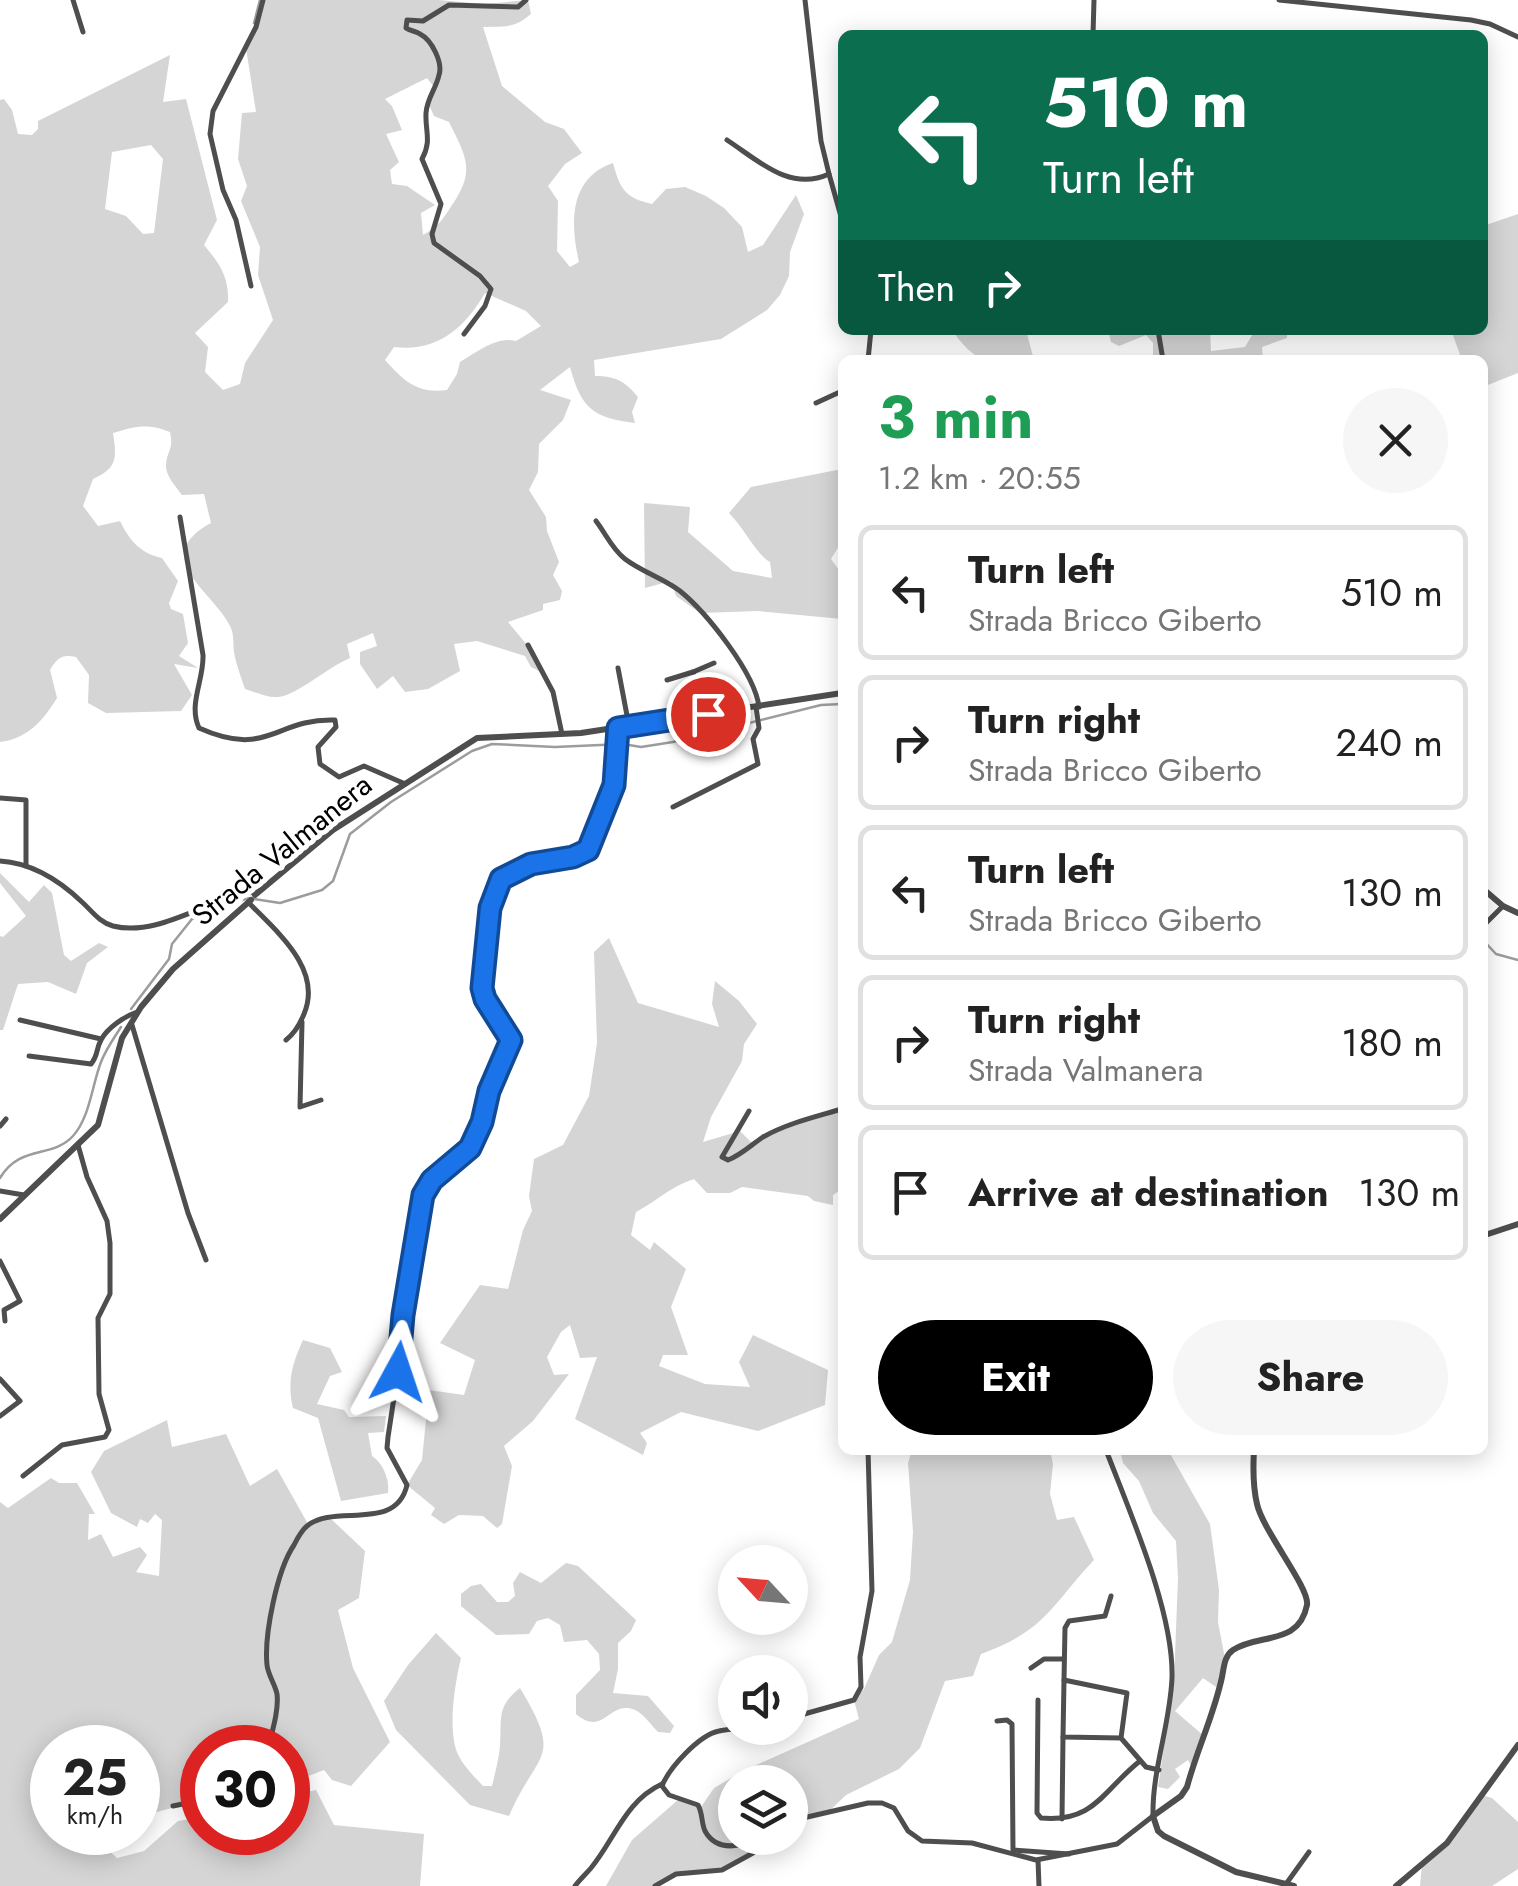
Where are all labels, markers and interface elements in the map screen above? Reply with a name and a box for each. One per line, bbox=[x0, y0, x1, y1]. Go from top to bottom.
text: 510 m bbox=[1043, 52, 1249, 153]
icon: left bbox=[878, 70, 1008, 200]
text: Turn left bbox=[1043, 145, 1194, 210]
text: Then bbox=[878, 260, 955, 315]
icon: right bbox=[975, 260, 1030, 315]
text: 3 min bbox=[878, 374, 1034, 461]
button: close bbox=[1343, 388, 1448, 493]
text: 1.2 km · 20:55 bbox=[878, 455, 1081, 501]
text: Turn left bbox=[968, 542, 1114, 597]
icon: left bbox=[883, 565, 938, 620]
text: 510 m bbox=[1341, 565, 1443, 620]
text: Strada Bricco Giberto bbox=[968, 597, 1262, 643]
pin bbox=[666, 672, 751, 757]
icon: arrive bbox=[681, 687, 736, 742]
text: Turn right bbox=[968, 692, 1140, 747]
icon: right bbox=[883, 715, 938, 770]
text: 240 m bbox=[1335, 715, 1443, 770]
text: Strada Bricco Giberto bbox=[968, 747, 1262, 793]
street label: Strada Valmanera bbox=[182, 763, 381, 936]
text: Turn left bbox=[968, 842, 1114, 897]
icon: left bbox=[883, 865, 938, 920]
text: 130 m bbox=[1341, 865, 1443, 920]
text: Strada Bricco Giberto bbox=[968, 897, 1262, 943]
text: Turn right bbox=[968, 992, 1140, 1047]
icon: right bbox=[883, 1015, 938, 1070]
text: 180 m bbox=[1341, 1015, 1443, 1070]
text: Strada Valmanera bbox=[968, 1047, 1204, 1093]
icon: arrive bbox=[883, 1165, 938, 1220]
text: Arrive at destination bbox=[968, 1165, 1329, 1220]
text: 130 m bbox=[1359, 1165, 1460, 1220]
position arrow bbox=[346, 1320, 450, 1424]
button: Exit bbox=[878, 1320, 1153, 1435]
button: Share bbox=[1173, 1320, 1448, 1435]
north arrow bbox=[718, 1545, 808, 1635]
map controls bbox=[718, 1545, 808, 1855]
button: sound bbox=[718, 1655, 808, 1745]
speed limit sign: 30 bbox=[180, 1725, 310, 1855]
text: 25 bbox=[62, 1741, 128, 1814]
button: layers bbox=[718, 1765, 808, 1855]
text: km/h bbox=[67, 1797, 123, 1833]

